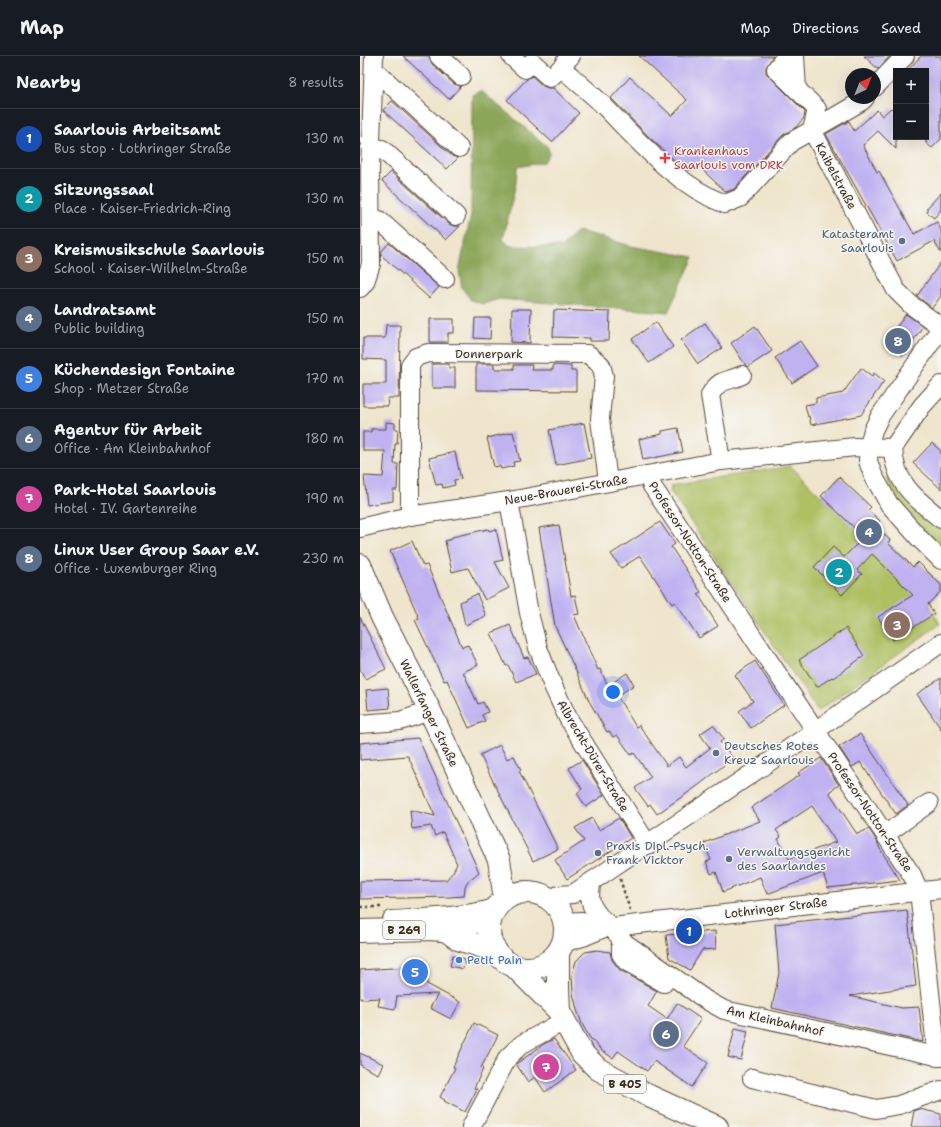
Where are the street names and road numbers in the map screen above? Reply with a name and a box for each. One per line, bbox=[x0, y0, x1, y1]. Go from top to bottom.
street label: Kaibelstraße bbox=[812, 140, 860, 212]
street label: Donnerpark bbox=[455, 346, 523, 362]
street label: Neue-Brauerei-Straße bbox=[503, 471, 629, 509]
street label: Professor-Notton-Straße bbox=[645, 478, 735, 606]
street label: Wallerfanger Straße bbox=[396, 656, 462, 770]
street label: Albrecht-Dürer-Straße bbox=[553, 697, 633, 815]
street label: Professor-Notton-Straße bbox=[824, 749, 916, 875]
street label: Lothringer Straße bbox=[724, 894, 829, 922]
road number: B 269 bbox=[383, 921, 425, 939]
street label: Am Kleinbahnhof bbox=[725, 1002, 826, 1040]
road number: B 405 bbox=[604, 1075, 646, 1093]

